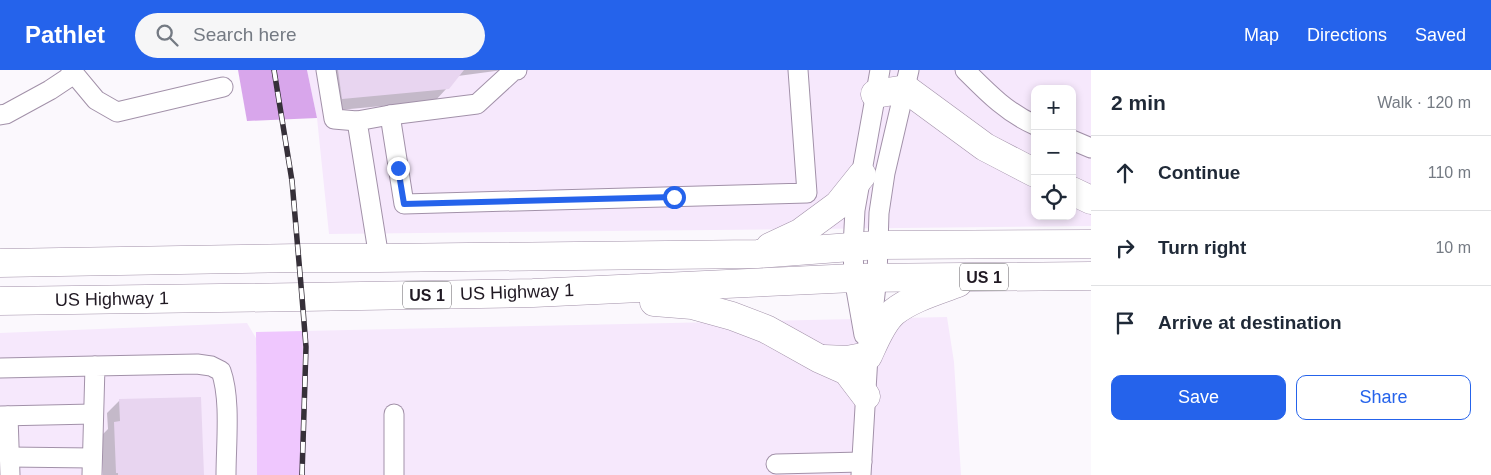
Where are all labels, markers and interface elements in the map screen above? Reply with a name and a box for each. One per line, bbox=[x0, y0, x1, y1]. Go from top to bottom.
search box bbox=[135, 13, 485, 58]
text: Pathlet bbox=[25, 21, 105, 48]
icon: search bbox=[153, 21, 181, 49]
text: Search here bbox=[193, 24, 297, 45]
text: Map bbox=[1244, 25, 1279, 45]
text: Directions bbox=[1307, 25, 1387, 45]
text: Saved bbox=[1415, 25, 1466, 45]
map controls bbox=[1031, 85, 1076, 220]
button: + bbox=[1031, 85, 1076, 130]
text: 2 min bbox=[1111, 91, 1166, 114]
text: Walk · 120 m bbox=[1377, 94, 1471, 111]
button: − bbox=[1031, 130, 1076, 175]
route end bbox=[387, 157, 410, 180]
icon: ahead bbox=[1111, 159, 1139, 187]
text: Continue bbox=[1158, 162, 1240, 183]
text: 110 m bbox=[1428, 164, 1471, 181]
button: locate bbox=[1031, 175, 1076, 220]
route start bbox=[663, 186, 686, 209]
icon: right bbox=[1111, 234, 1139, 262]
text: Turn right bbox=[1158, 237, 1246, 258]
text: 10 m bbox=[1435, 239, 1471, 256]
road number: US 1 bbox=[960, 263, 1008, 290]
street label: US Highway 1 bbox=[460, 280, 574, 304]
road number: US 1 bbox=[403, 282, 451, 308]
street label: US Highway 1 bbox=[55, 288, 169, 310]
icon: arrive bbox=[1111, 309, 1139, 337]
text: Arrive at destination bbox=[1158, 312, 1342, 333]
button: Save bbox=[1111, 375, 1286, 420]
button: Share bbox=[1296, 375, 1471, 420]

